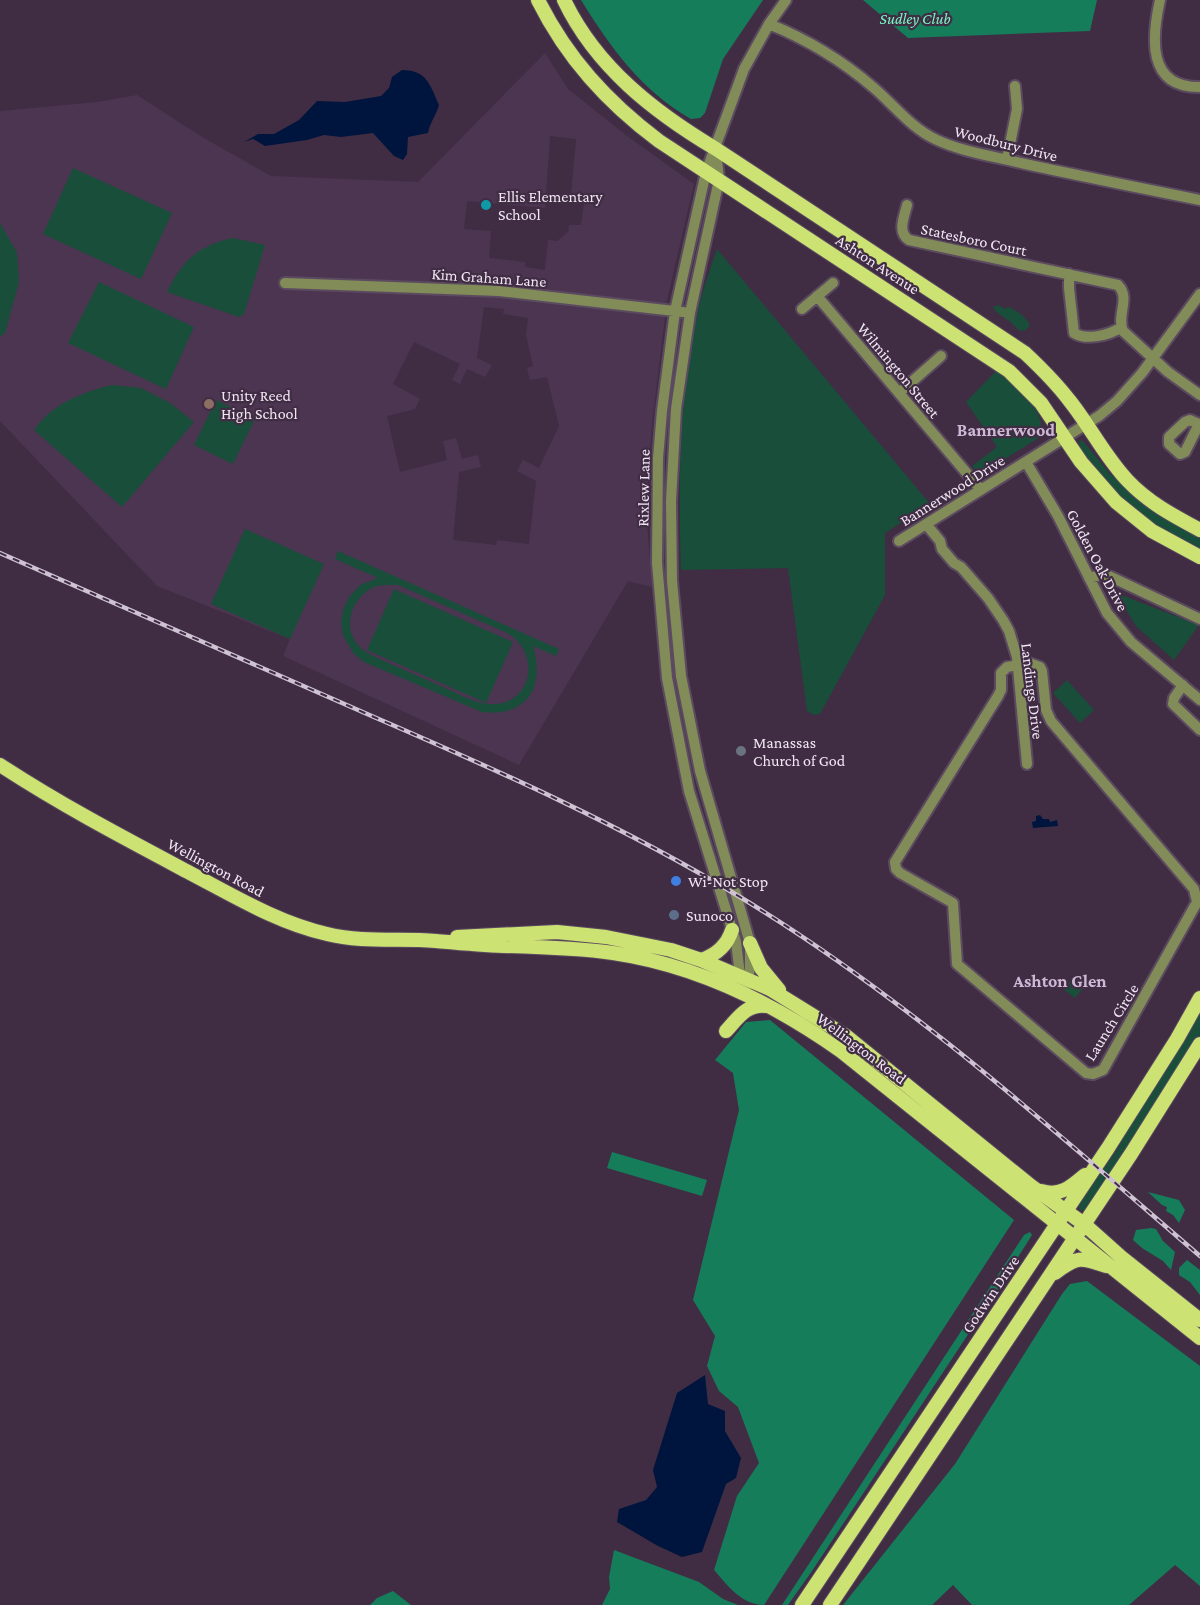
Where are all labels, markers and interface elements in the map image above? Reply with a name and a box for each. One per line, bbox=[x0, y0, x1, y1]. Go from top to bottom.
park label: Sudley Club bbox=[879, 10, 951, 28]
street label: Woodbury Drive bbox=[952, 122, 1059, 166]
place label: Ellis Elementary School bbox=[498, 188, 603, 223]
marker: Ellis Elementary School bbox=[479, 198, 493, 212]
street label: Statesboro Court bbox=[919, 220, 1029, 259]
street label: Ashton Avenue bbox=[833, 231, 923, 298]
street label: Kim Graham Lane bbox=[431, 265, 547, 290]
street label: Wilmington Street bbox=[853, 320, 944, 422]
place label: Unity Reed High School bbox=[221, 387, 298, 423]
marker: Unity Reed High School bbox=[202, 397, 216, 411]
district label: Bannerwood bbox=[957, 420, 1055, 440]
street label: Rixlew Lane bbox=[634, 449, 653, 527]
street label: Bannerwood Drive bbox=[897, 451, 1008, 529]
street label: Golden Oak Drive bbox=[1064, 506, 1132, 614]
street label: Landings Drive bbox=[1017, 642, 1047, 740]
place label: Manassas Church of God bbox=[753, 734, 846, 769]
marker: Manassas Church of God bbox=[734, 744, 748, 758]
street label: Wellington Road bbox=[164, 835, 268, 901]
place label: Wi-Not Stop bbox=[688, 873, 768, 891]
marker: Wi-Not Stop bbox=[669, 874, 683, 888]
place label: Sunoco bbox=[686, 907, 733, 924]
marker: Sunoco bbox=[667, 908, 681, 922]
district label: Ashton Glen bbox=[1012, 971, 1107, 991]
street label: Launch Circle bbox=[1081, 981, 1142, 1064]
street label: Wellington Road bbox=[813, 1009, 910, 1089]
street label: Godwin Drive bbox=[959, 1253, 1022, 1336]

